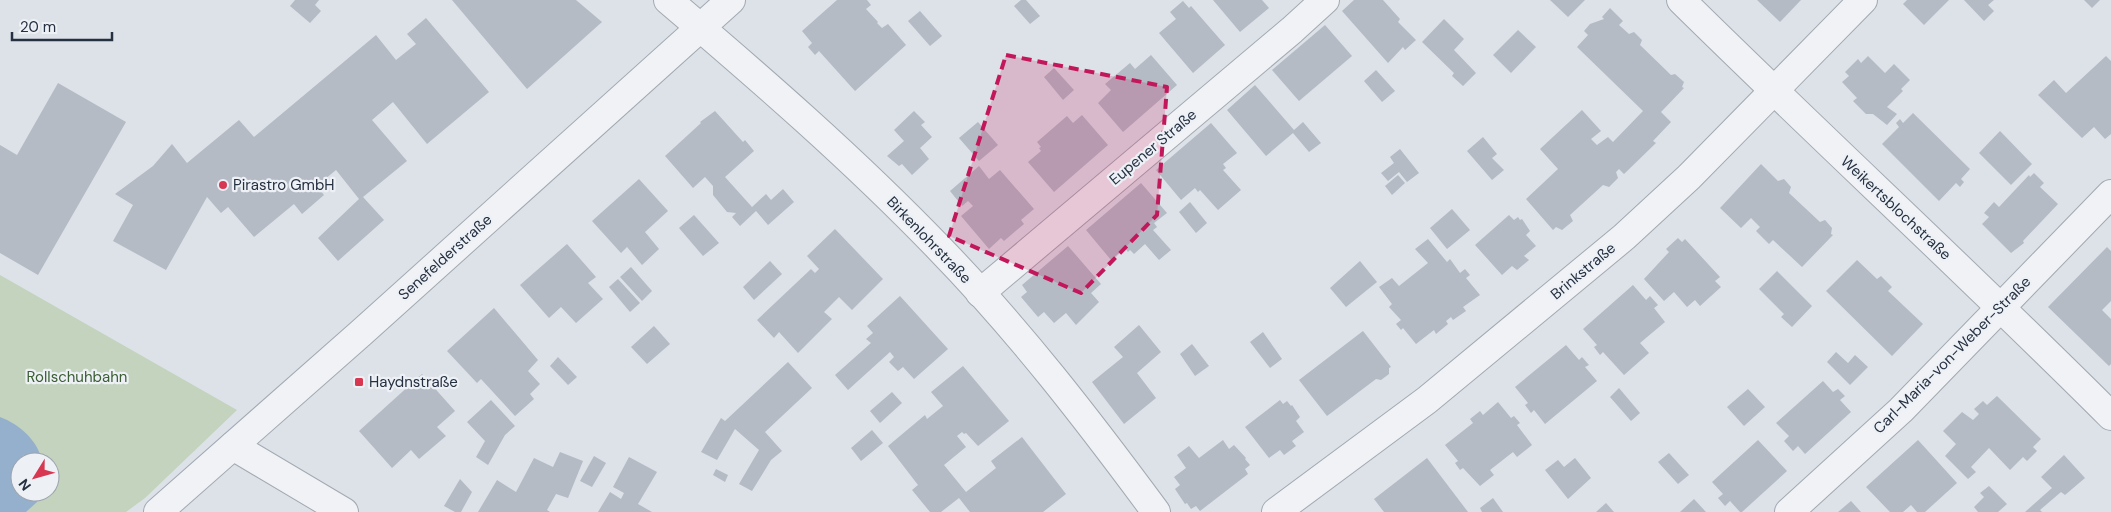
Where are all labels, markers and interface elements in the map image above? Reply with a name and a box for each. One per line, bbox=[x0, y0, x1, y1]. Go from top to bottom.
scale bar bbox=[12, 10, 112, 42]
text: 20 m bbox=[20, 17, 56, 37]
street label: Eupener Straße bbox=[1105, 105, 1201, 189]
street label: Weikertsblochstraße bbox=[1836, 152, 1956, 264]
place label: Pirastro GmbH bbox=[233, 175, 335, 195]
marker: Pirastro GmbH bbox=[217, 179, 229, 191]
street label: Birkenlohrstraße bbox=[882, 192, 976, 288]
street label: Senefelderstraße bbox=[394, 210, 496, 304]
street label: Brinkstraße bbox=[1546, 238, 1620, 304]
street label: Carl-Maria-von-Weber-Straße bbox=[1869, 272, 2035, 438]
park label: Rollschuhbahn bbox=[27, 367, 127, 387]
place label: Haydnstraße bbox=[369, 372, 458, 392]
marker: Haydnstraße bbox=[353, 376, 365, 388]
north arrow bbox=[10, 452, 60, 502]
text: N bbox=[14, 475, 35, 494]

